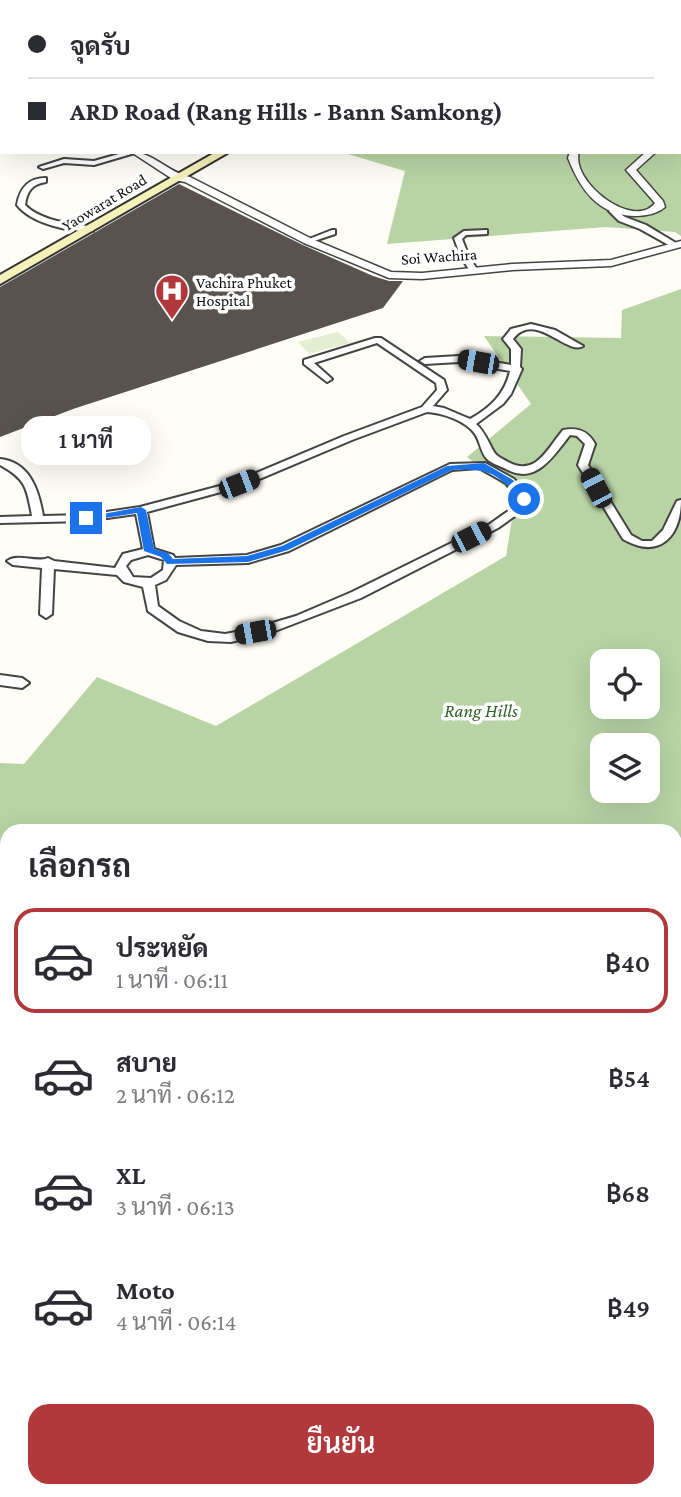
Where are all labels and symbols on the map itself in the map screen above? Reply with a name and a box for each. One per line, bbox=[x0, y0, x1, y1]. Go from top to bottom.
street label: Yaowarat Road bbox=[59, 170, 150, 234]
street label: Soi Wachira bbox=[400, 245, 478, 268]
hospital icon: Vachira Phuket Hospital bbox=[153, 272, 191, 321]
place label: Vachira Phuket Hospital bbox=[196, 274, 293, 310]
car bbox=[456, 348, 501, 376]
callout: 1 นาที bbox=[21, 416, 151, 466]
car bbox=[577, 465, 616, 511]
car bbox=[216, 467, 263, 501]
route start bbox=[508, 483, 540, 515]
route end bbox=[70, 502, 102, 534]
car bbox=[448, 518, 495, 556]
car bbox=[233, 618, 278, 646]
park label: Rang Hills bbox=[444, 700, 518, 721]

